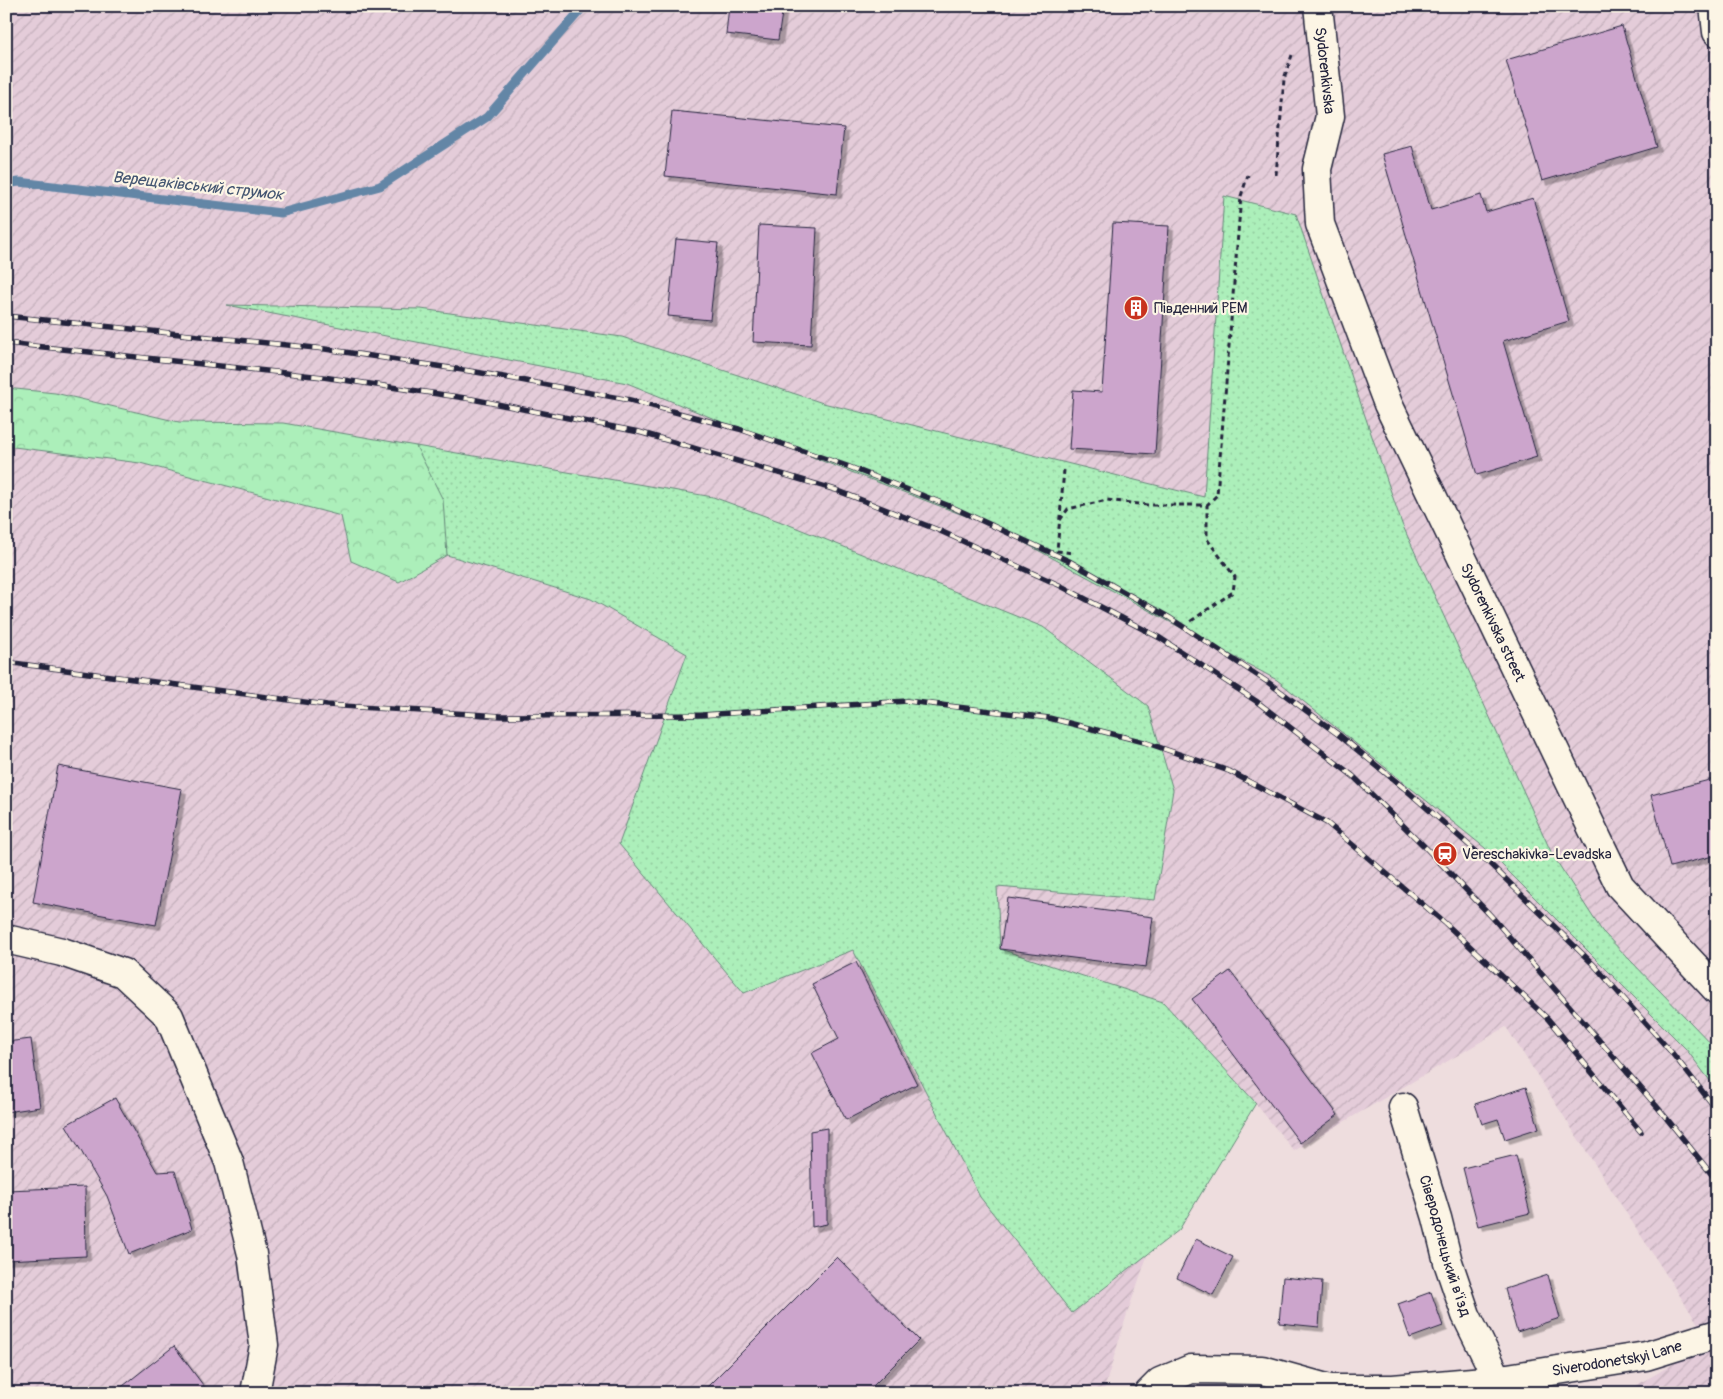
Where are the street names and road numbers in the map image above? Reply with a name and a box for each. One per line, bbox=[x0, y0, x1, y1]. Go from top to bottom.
street label: Sydorenkivska bbox=[1311, 26, 1339, 115]
street label: Sydorenkivska street bbox=[1457, 560, 1530, 685]
street label: Сіверодонецький в'їзд bbox=[1415, 1173, 1475, 1319]
street label: Siverodonetskyi Lane bbox=[1550, 1336, 1685, 1380]

